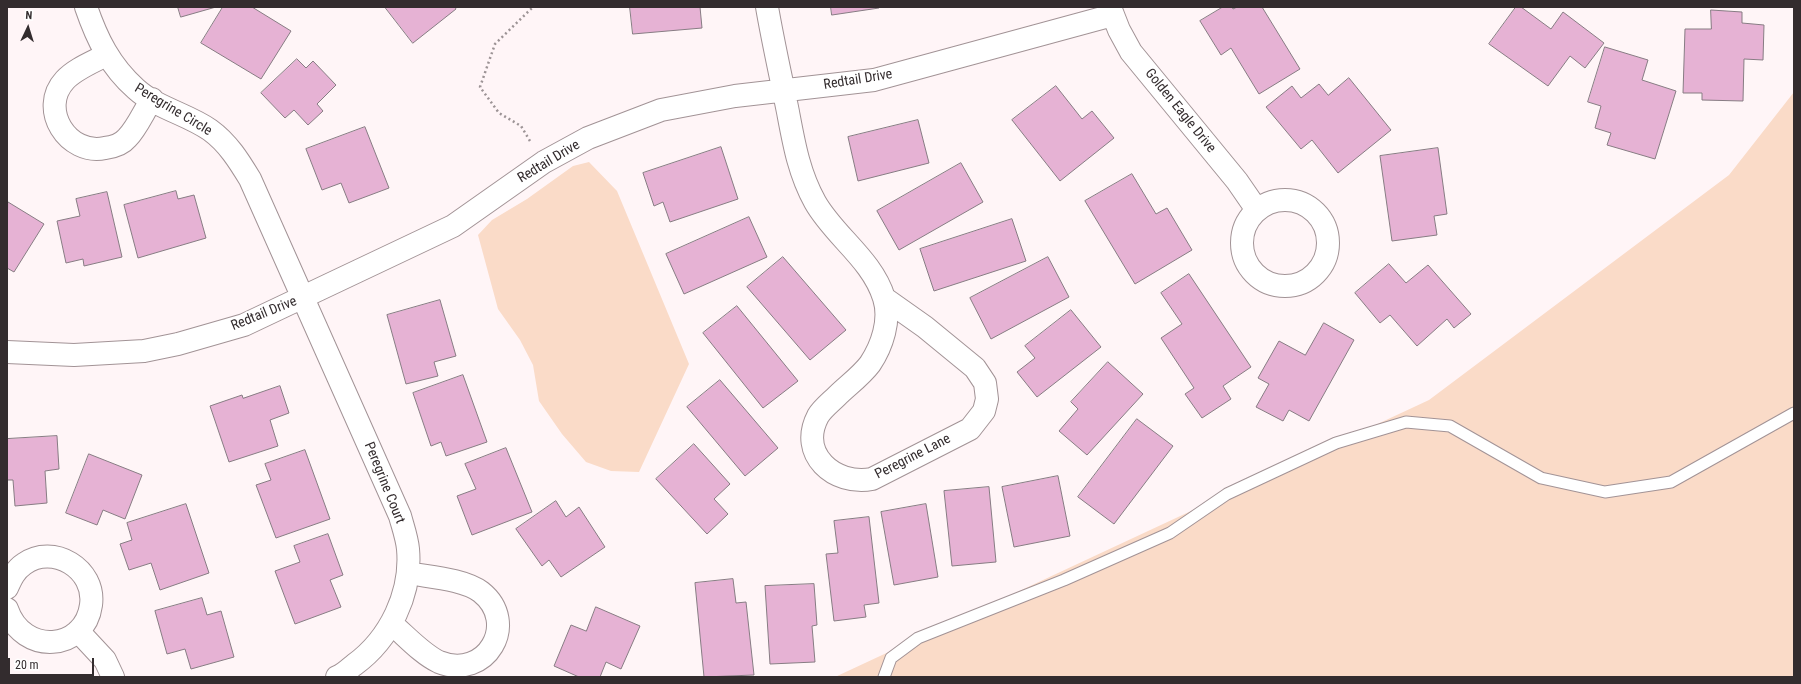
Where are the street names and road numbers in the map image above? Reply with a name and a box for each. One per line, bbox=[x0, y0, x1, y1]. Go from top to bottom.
street label: Golden Eagle Drive bbox=[1141, 65, 1219, 157]
street label: Redtail Drive bbox=[822, 66, 894, 94]
street label: Peregrine Circle bbox=[131, 80, 215, 140]
street label: Redtail Drive bbox=[515, 137, 583, 187]
street label: Redtail Drive bbox=[229, 293, 299, 335]
street label: Peregrine Lane bbox=[872, 431, 954, 483]
street label: Peregrine Court bbox=[360, 440, 408, 526]

